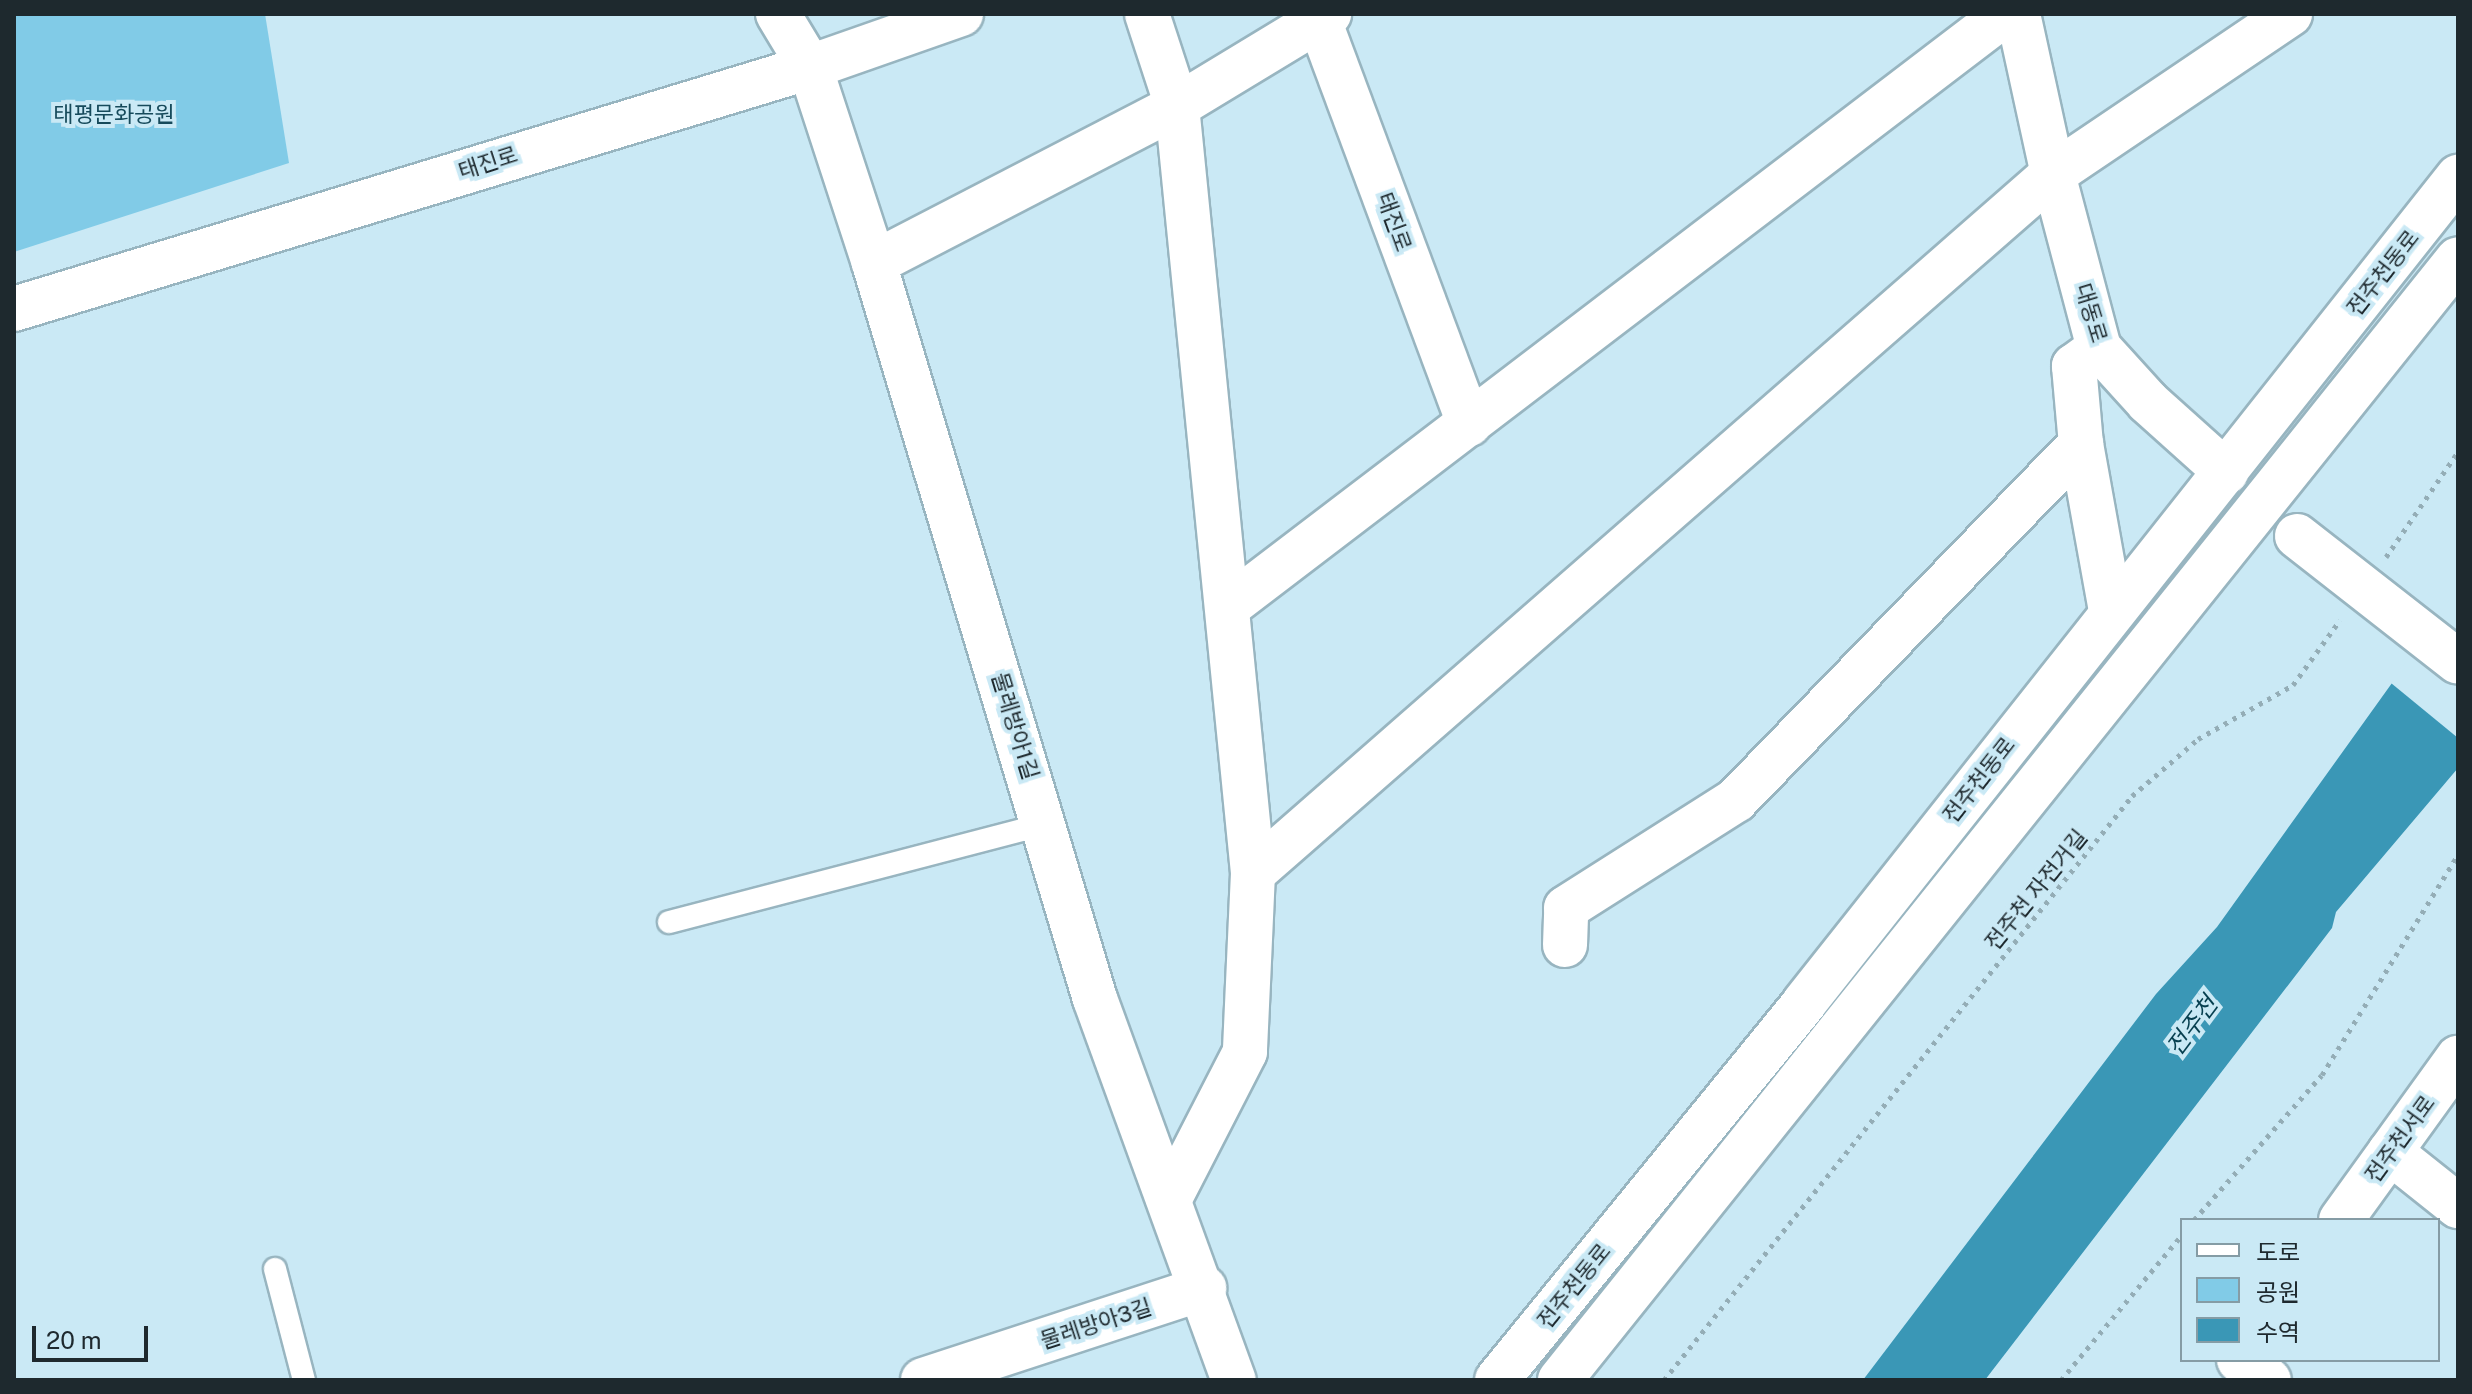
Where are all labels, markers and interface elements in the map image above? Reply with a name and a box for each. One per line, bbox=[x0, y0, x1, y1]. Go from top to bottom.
park label: 태평문화공원 bbox=[53, 102, 175, 128]
street label: 태진로 bbox=[455, 141, 521, 185]
street label: 태진로 bbox=[1371, 189, 1417, 255]
street label: 전주천동로 bbox=[2341, 225, 2425, 321]
street label: 대동로 bbox=[2070, 280, 2112, 346]
street label: 물레방아1길 bbox=[986, 669, 1044, 783]
street label: 전주천동로 bbox=[1937, 732, 2021, 828]
street label: 전주천 자전거길 bbox=[1979, 825, 2093, 955]
water label: 전주천 bbox=[2161, 991, 2223, 1061]
street label: 전주천서로 bbox=[2360, 1090, 2440, 1188]
legend bbox=[2180, 1218, 2440, 1362]
street label: 전주천동로 bbox=[1532, 1238, 1616, 1334]
text: 도로 bbox=[2256, 1238, 2300, 1266]
text: 공원 bbox=[2256, 1278, 2300, 1306]
street label: 물레방아3길 bbox=[1037, 1294, 1155, 1354]
scale bar bbox=[36, 1310, 152, 1360]
text: 수역 bbox=[2256, 1318, 2300, 1346]
text: 20 m bbox=[46, 1326, 102, 1354]

